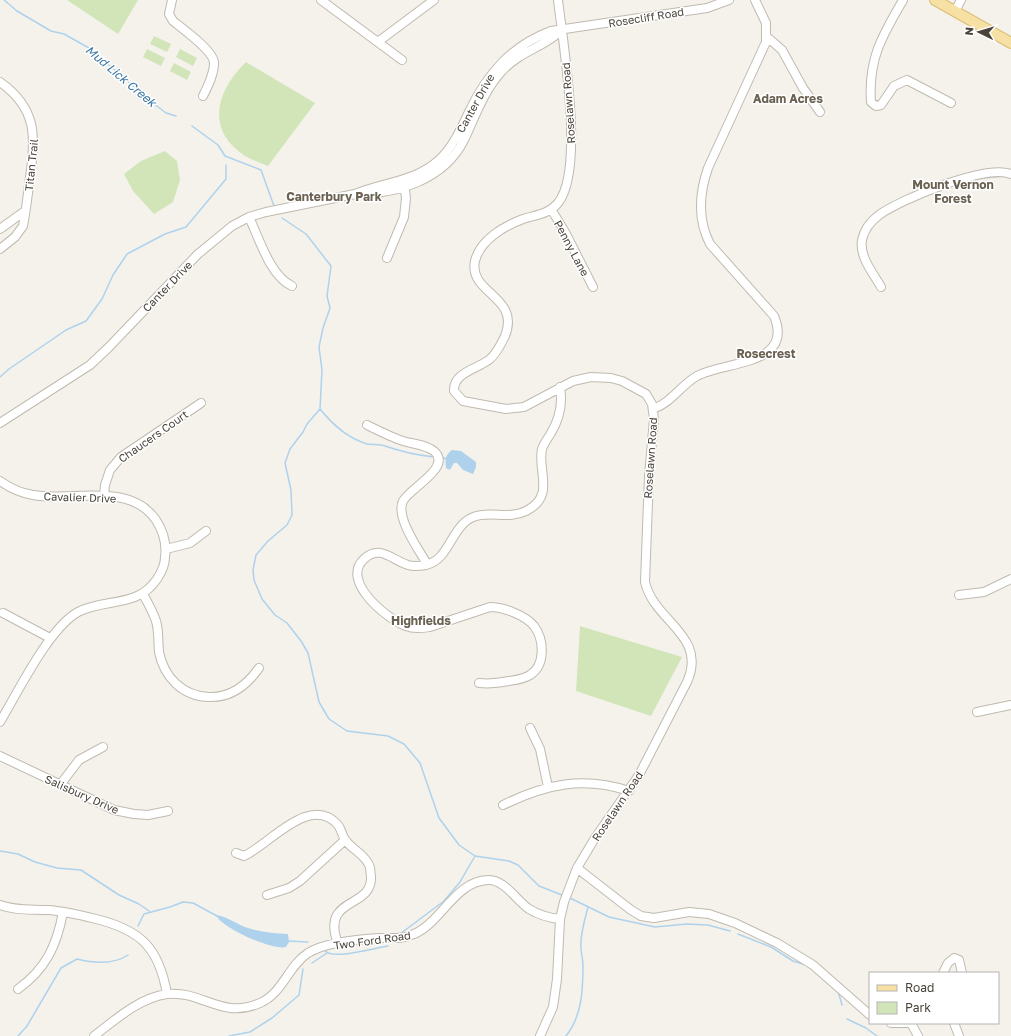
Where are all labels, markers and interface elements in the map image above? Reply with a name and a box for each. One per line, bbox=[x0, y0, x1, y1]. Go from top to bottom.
street label: Rosecliff Road bbox=[607, 5, 685, 29]
north arrow bbox=[959, 12, 999, 52]
text: N bbox=[962, 26, 975, 36]
water label: Mud Lick Creek bbox=[83, 42, 160, 111]
street label: Roselawn Road bbox=[559, 62, 577, 144]
street label: Canter Drive bbox=[453, 71, 497, 135]
district label: Adam Acres bbox=[753, 91, 823, 106]
street label: Titan Trail bbox=[22, 138, 40, 192]
district label: Mount Vernon Forest bbox=[912, 177, 994, 206]
district label: Canterbury Park bbox=[286, 189, 382, 204]
street label: Penny Lane bbox=[552, 218, 592, 278]
street label: Canter Drive bbox=[140, 258, 194, 314]
district label: Rosecrest bbox=[736, 346, 796, 361]
street label: Chaucers Court bbox=[116, 407, 190, 465]
street label: Roselawn Road bbox=[641, 417, 659, 499]
street label: Cavalier Drive bbox=[43, 489, 117, 505]
district label: Highfields bbox=[391, 613, 451, 628]
street label: Roselawn Road bbox=[589, 769, 645, 843]
street label: Salisbury Drive bbox=[43, 772, 121, 816]
street label: Two Ford Road bbox=[333, 928, 411, 952]
legend bbox=[869, 972, 999, 1024]
text: Road bbox=[905, 980, 934, 995]
text: Park bbox=[905, 1000, 931, 1015]

